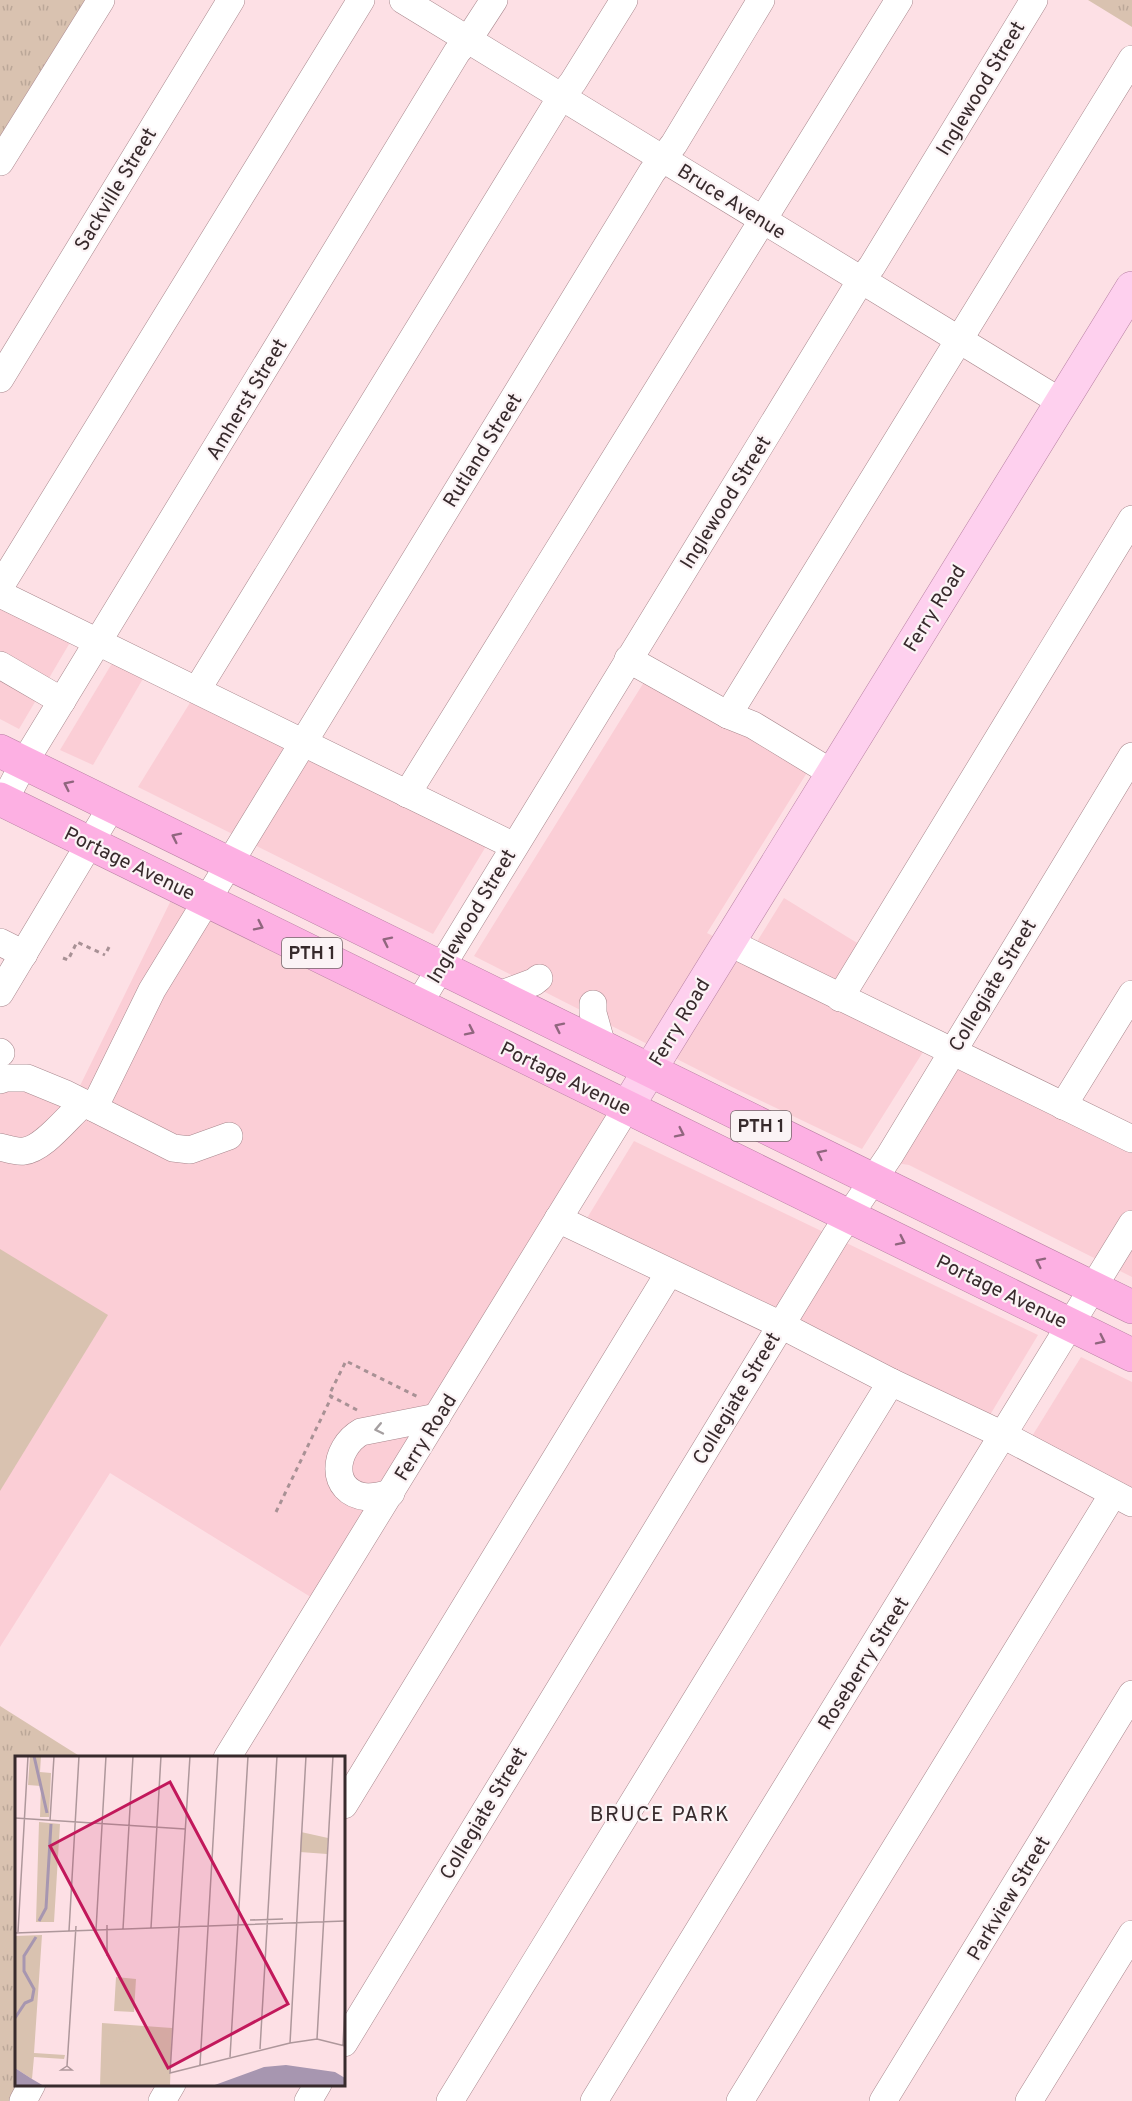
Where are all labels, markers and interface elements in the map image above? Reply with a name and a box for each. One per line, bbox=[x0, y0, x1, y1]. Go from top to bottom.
street label: Inglewood Street bbox=[931, 17, 1032, 161]
street label: Sackville Street bbox=[70, 124, 164, 256]
street label: Bruce Avenue bbox=[672, 159, 790, 246]
street label: Amherst Street bbox=[201, 335, 294, 465]
street label: Rutland Street bbox=[438, 389, 529, 513]
street label: Inglewood Street bbox=[675, 432, 778, 575]
street label: Ferry Road bbox=[899, 561, 973, 657]
one-way arrow bbox=[63, 780, 74, 792]
street label: Portage Avenue bbox=[59, 822, 199, 908]
one-way arrow bbox=[171, 833, 182, 845]
street label: Inglewood Street bbox=[422, 845, 523, 989]
street label: Collegiate Street bbox=[944, 915, 1044, 1057]
one-way arrow bbox=[253, 919, 264, 931]
one-way arrow bbox=[382, 937, 393, 949]
road number: PTH 1 bbox=[282, 938, 342, 968]
street label: Ferry Road bbox=[644, 974, 717, 1072]
one-way arrow bbox=[554, 1022, 565, 1034]
one-way arrow bbox=[464, 1023, 475, 1035]
street label: Portage Avenue bbox=[495, 1037, 635, 1123]
road number: PTH 1 bbox=[731, 1111, 791, 1141]
one-way arrow bbox=[673, 1126, 684, 1138]
one-way arrow bbox=[816, 1150, 827, 1162]
one-way arrow bbox=[895, 1234, 906, 1246]
street label: Portage Avenue bbox=[931, 1250, 1071, 1336]
one-way arrow bbox=[1036, 1258, 1047, 1270]
street label: Collegiate Street bbox=[688, 1328, 788, 1470]
one-way arrow bbox=[1095, 1333, 1106, 1344]
street label: Ferry Road bbox=[390, 1390, 464, 1486]
one-way arrow bbox=[375, 1421, 385, 1434]
street label: Roseberry Street bbox=[813, 1593, 916, 1735]
street label: Collegiate Street bbox=[435, 1743, 535, 1885]
inset map bbox=[15, 1756, 345, 2086]
district label: BRUCE PARK bbox=[590, 1802, 730, 1829]
street label: Parkview Street bbox=[962, 1832, 1057, 1966]

